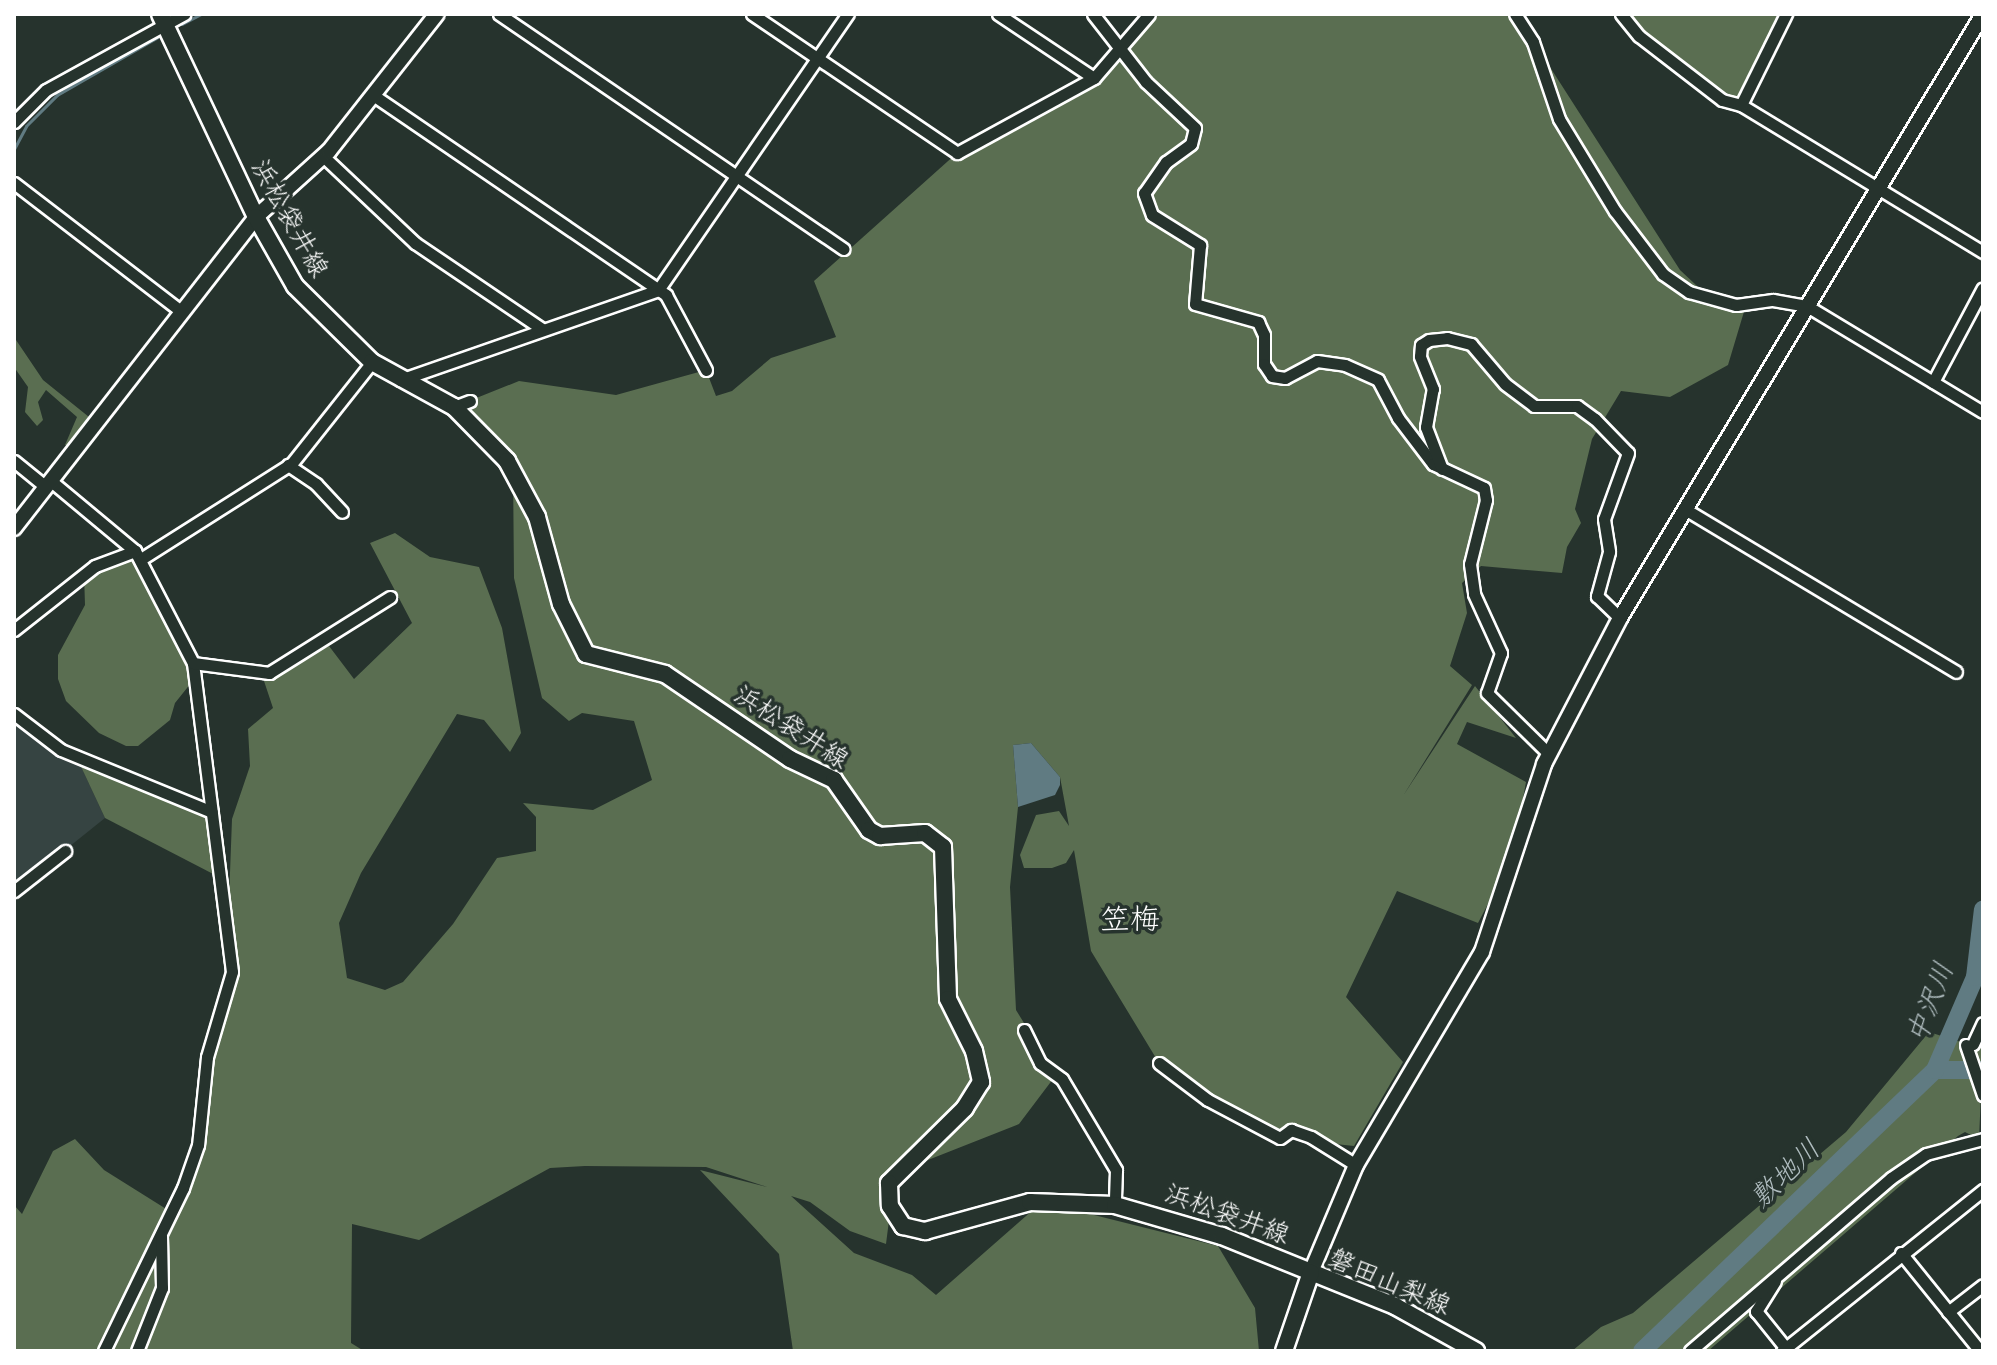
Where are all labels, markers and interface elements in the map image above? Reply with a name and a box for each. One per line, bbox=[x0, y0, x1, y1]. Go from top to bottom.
street label: 浜松袋井線 bbox=[244, 155, 334, 283]
street label: 浜松袋井線 bbox=[728, 680, 854, 776]
district label: 笠梅 bbox=[1100, 902, 1160, 938]
water label: 中沢川 bbox=[1900, 958, 1962, 1048]
water label: 敷地川 bbox=[1744, 1133, 1828, 1215]
street label: 浜松袋井線 bbox=[1161, 1178, 1293, 1252]
street label: 磐田山梨線 bbox=[1323, 1243, 1455, 1323]

